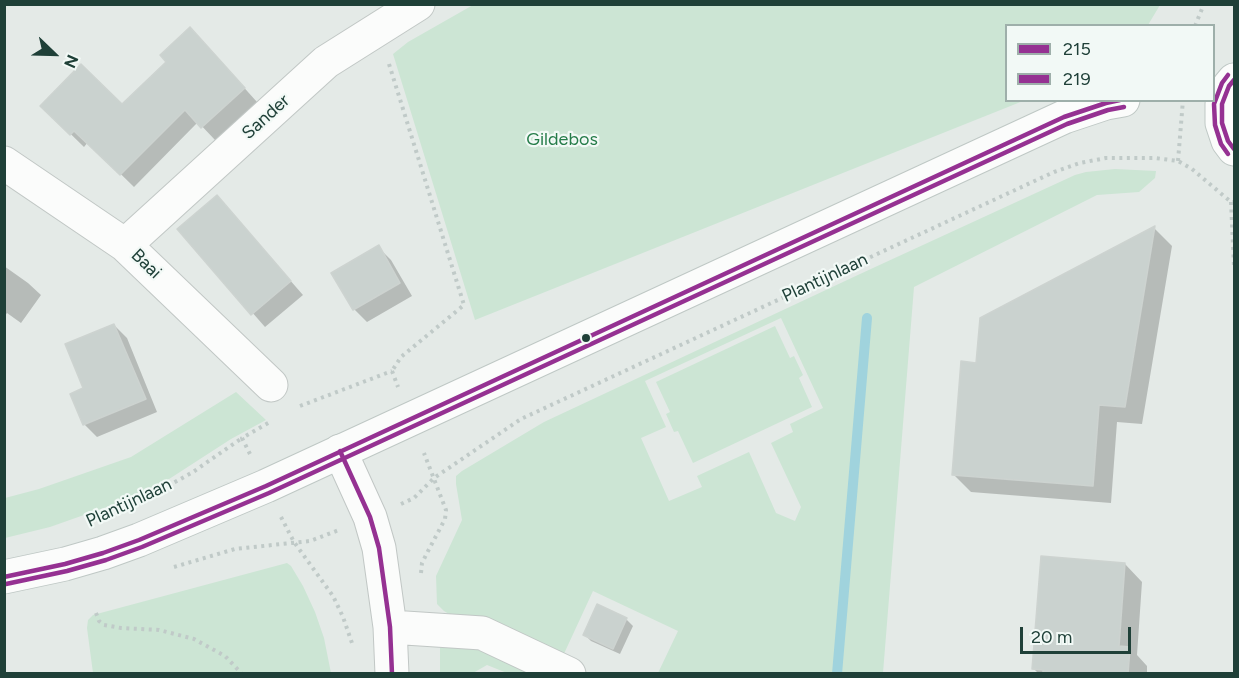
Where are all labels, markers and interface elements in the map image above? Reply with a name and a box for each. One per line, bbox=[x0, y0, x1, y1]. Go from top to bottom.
north arrow bbox=[24, 24, 84, 84]
legend bbox=[1005, 24, 1215, 102]
text: 215 bbox=[1063, 38, 1091, 60]
text: N bbox=[60, 52, 82, 71]
text: 219 bbox=[1063, 68, 1091, 90]
street label: Sander bbox=[238, 90, 294, 144]
park label: Gildebos bbox=[526, 129, 598, 151]
street label: Baai bbox=[126, 245, 166, 283]
street label: Plantijnlaan bbox=[779, 249, 871, 307]
unlabelled marker bbox=[580, 332, 592, 344]
street label: Plantijnlaan bbox=[83, 474, 175, 532]
scale bar bbox=[1023, 615, 1134, 653]
text: 20 m bbox=[1031, 626, 1072, 648]

